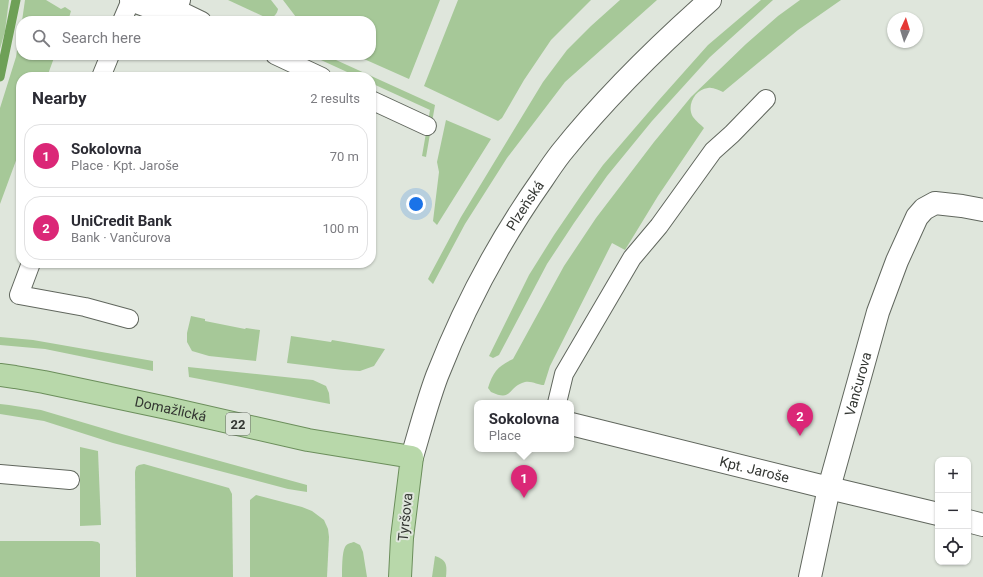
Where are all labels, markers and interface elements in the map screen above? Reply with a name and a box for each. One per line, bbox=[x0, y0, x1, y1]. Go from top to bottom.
north arrow bbox=[887, 12, 923, 48]
search box bbox=[16, 16, 376, 60]
icon: search bbox=[30, 27, 52, 49]
text: Search here bbox=[62, 29, 141, 47]
text: Nearby bbox=[32, 88, 87, 108]
text: 2 results bbox=[310, 91, 360, 106]
text: Sokolovna bbox=[71, 140, 142, 158]
text: 1 bbox=[42, 149, 50, 164]
text: 70 m bbox=[330, 149, 359, 164]
text: Place · Kpt. Jaroše bbox=[71, 158, 179, 173]
street label: Plzeňská bbox=[503, 178, 547, 233]
your location bbox=[406, 194, 426, 214]
text: UniCredit Bank bbox=[71, 212, 172, 230]
text: 2 bbox=[42, 221, 50, 236]
text: 100 m bbox=[322, 221, 359, 236]
text: Bank · Vančurova bbox=[71, 230, 171, 245]
street label: Vančurova bbox=[841, 350, 874, 418]
street label: Domažlická bbox=[133, 393, 208, 425]
popup bbox=[474, 400, 574, 452]
pin: 2 bbox=[787, 403, 813, 436]
text: Sokolovna bbox=[489, 410, 559, 428]
road number: 22 bbox=[226, 413, 250, 435]
text: Place bbox=[489, 428, 521, 443]
street label: Kpt. Jaroše bbox=[718, 453, 791, 486]
map controls bbox=[935, 457, 971, 565]
button: + bbox=[935, 457, 971, 493]
pin: 1 bbox=[511, 465, 537, 498]
street label: Tyršova bbox=[395, 492, 415, 542]
button: − bbox=[935, 493, 971, 529]
button: locate bbox=[935, 529, 971, 565]

